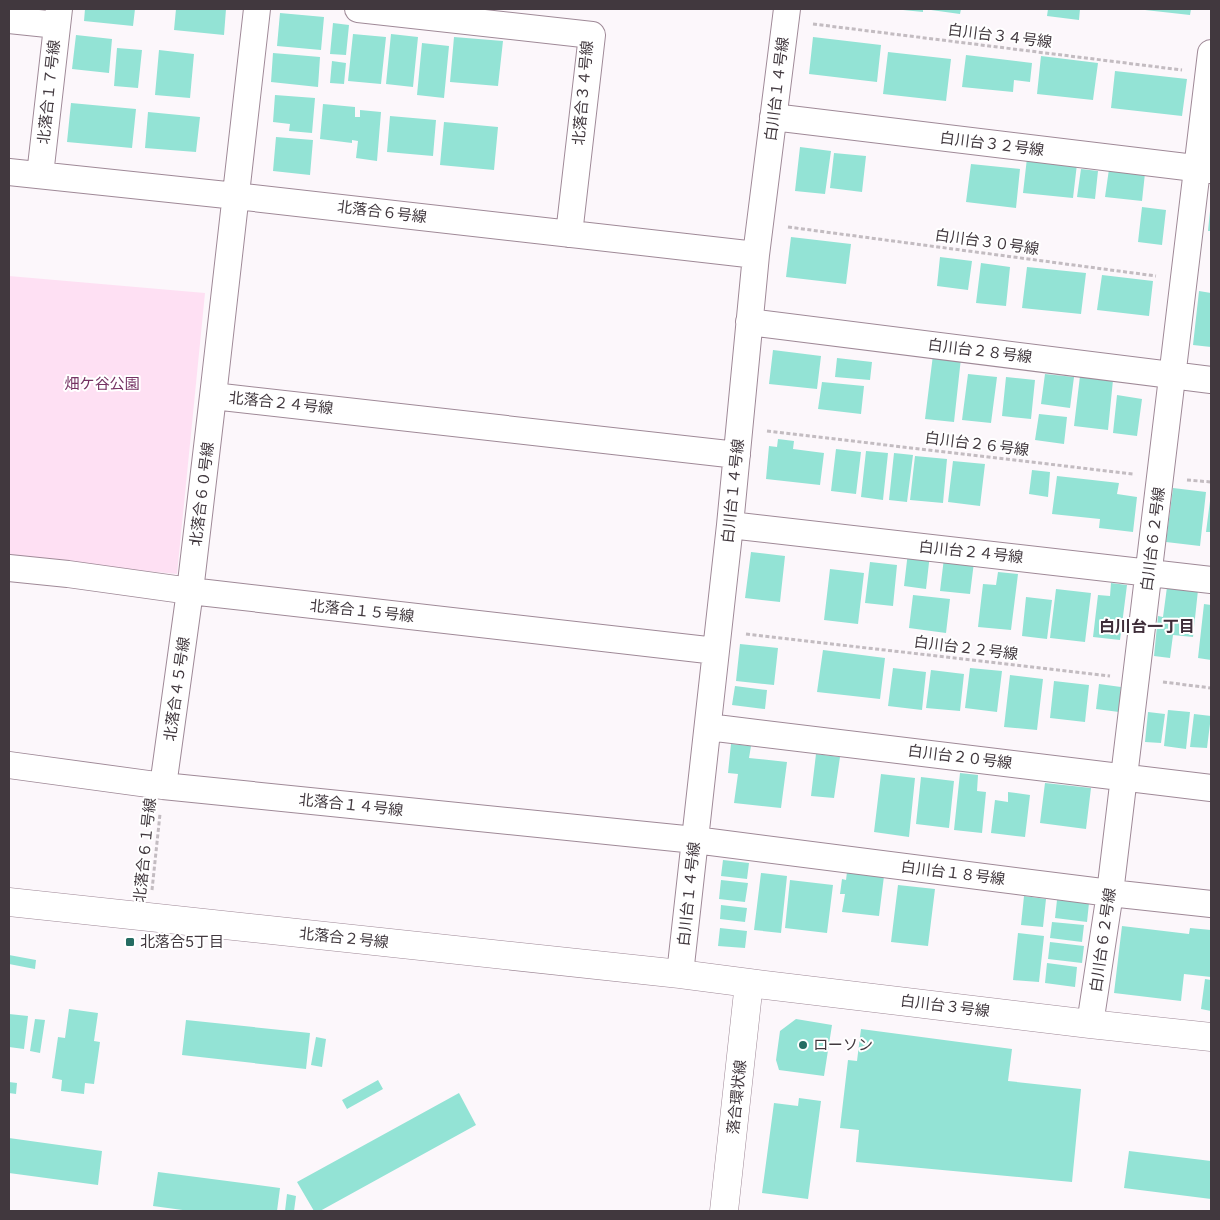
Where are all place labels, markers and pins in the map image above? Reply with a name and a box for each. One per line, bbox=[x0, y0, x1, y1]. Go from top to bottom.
place label: 北落合5丁目 bbox=[140, 932, 224, 951]
marker: 北落合5丁目 bbox=[124, 936, 136, 948]
place label: ローソン bbox=[813, 1035, 873, 1054]
marker: ローソン bbox=[797, 1039, 809, 1051]

